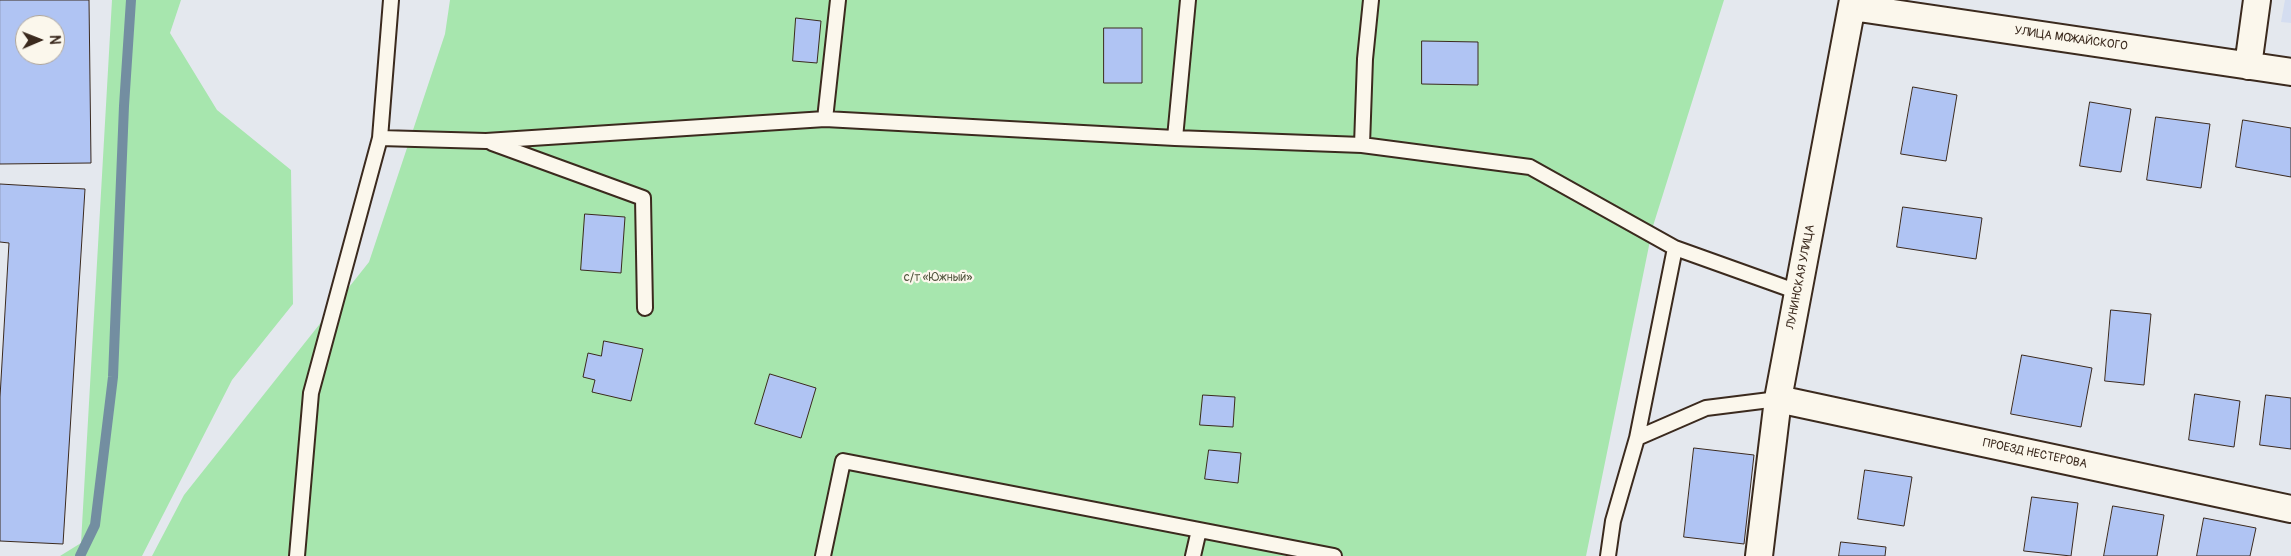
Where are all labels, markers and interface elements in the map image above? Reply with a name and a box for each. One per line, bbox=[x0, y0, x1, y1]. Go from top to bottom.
north arrow bbox=[15, 15, 65, 65]
street label: УЛИЦА МОЖАЙСКОГО bbox=[2013, 24, 2129, 54]
text: N bbox=[46, 35, 63, 45]
street label: ЛУНИНСКАЯ УЛИЦА bbox=[1784, 223, 1818, 331]
park label: с/т «Южный» bbox=[904, 271, 972, 285]
street label: ПРОЕЗД НЕСТЕРОВА bbox=[1981, 436, 2089, 472]

